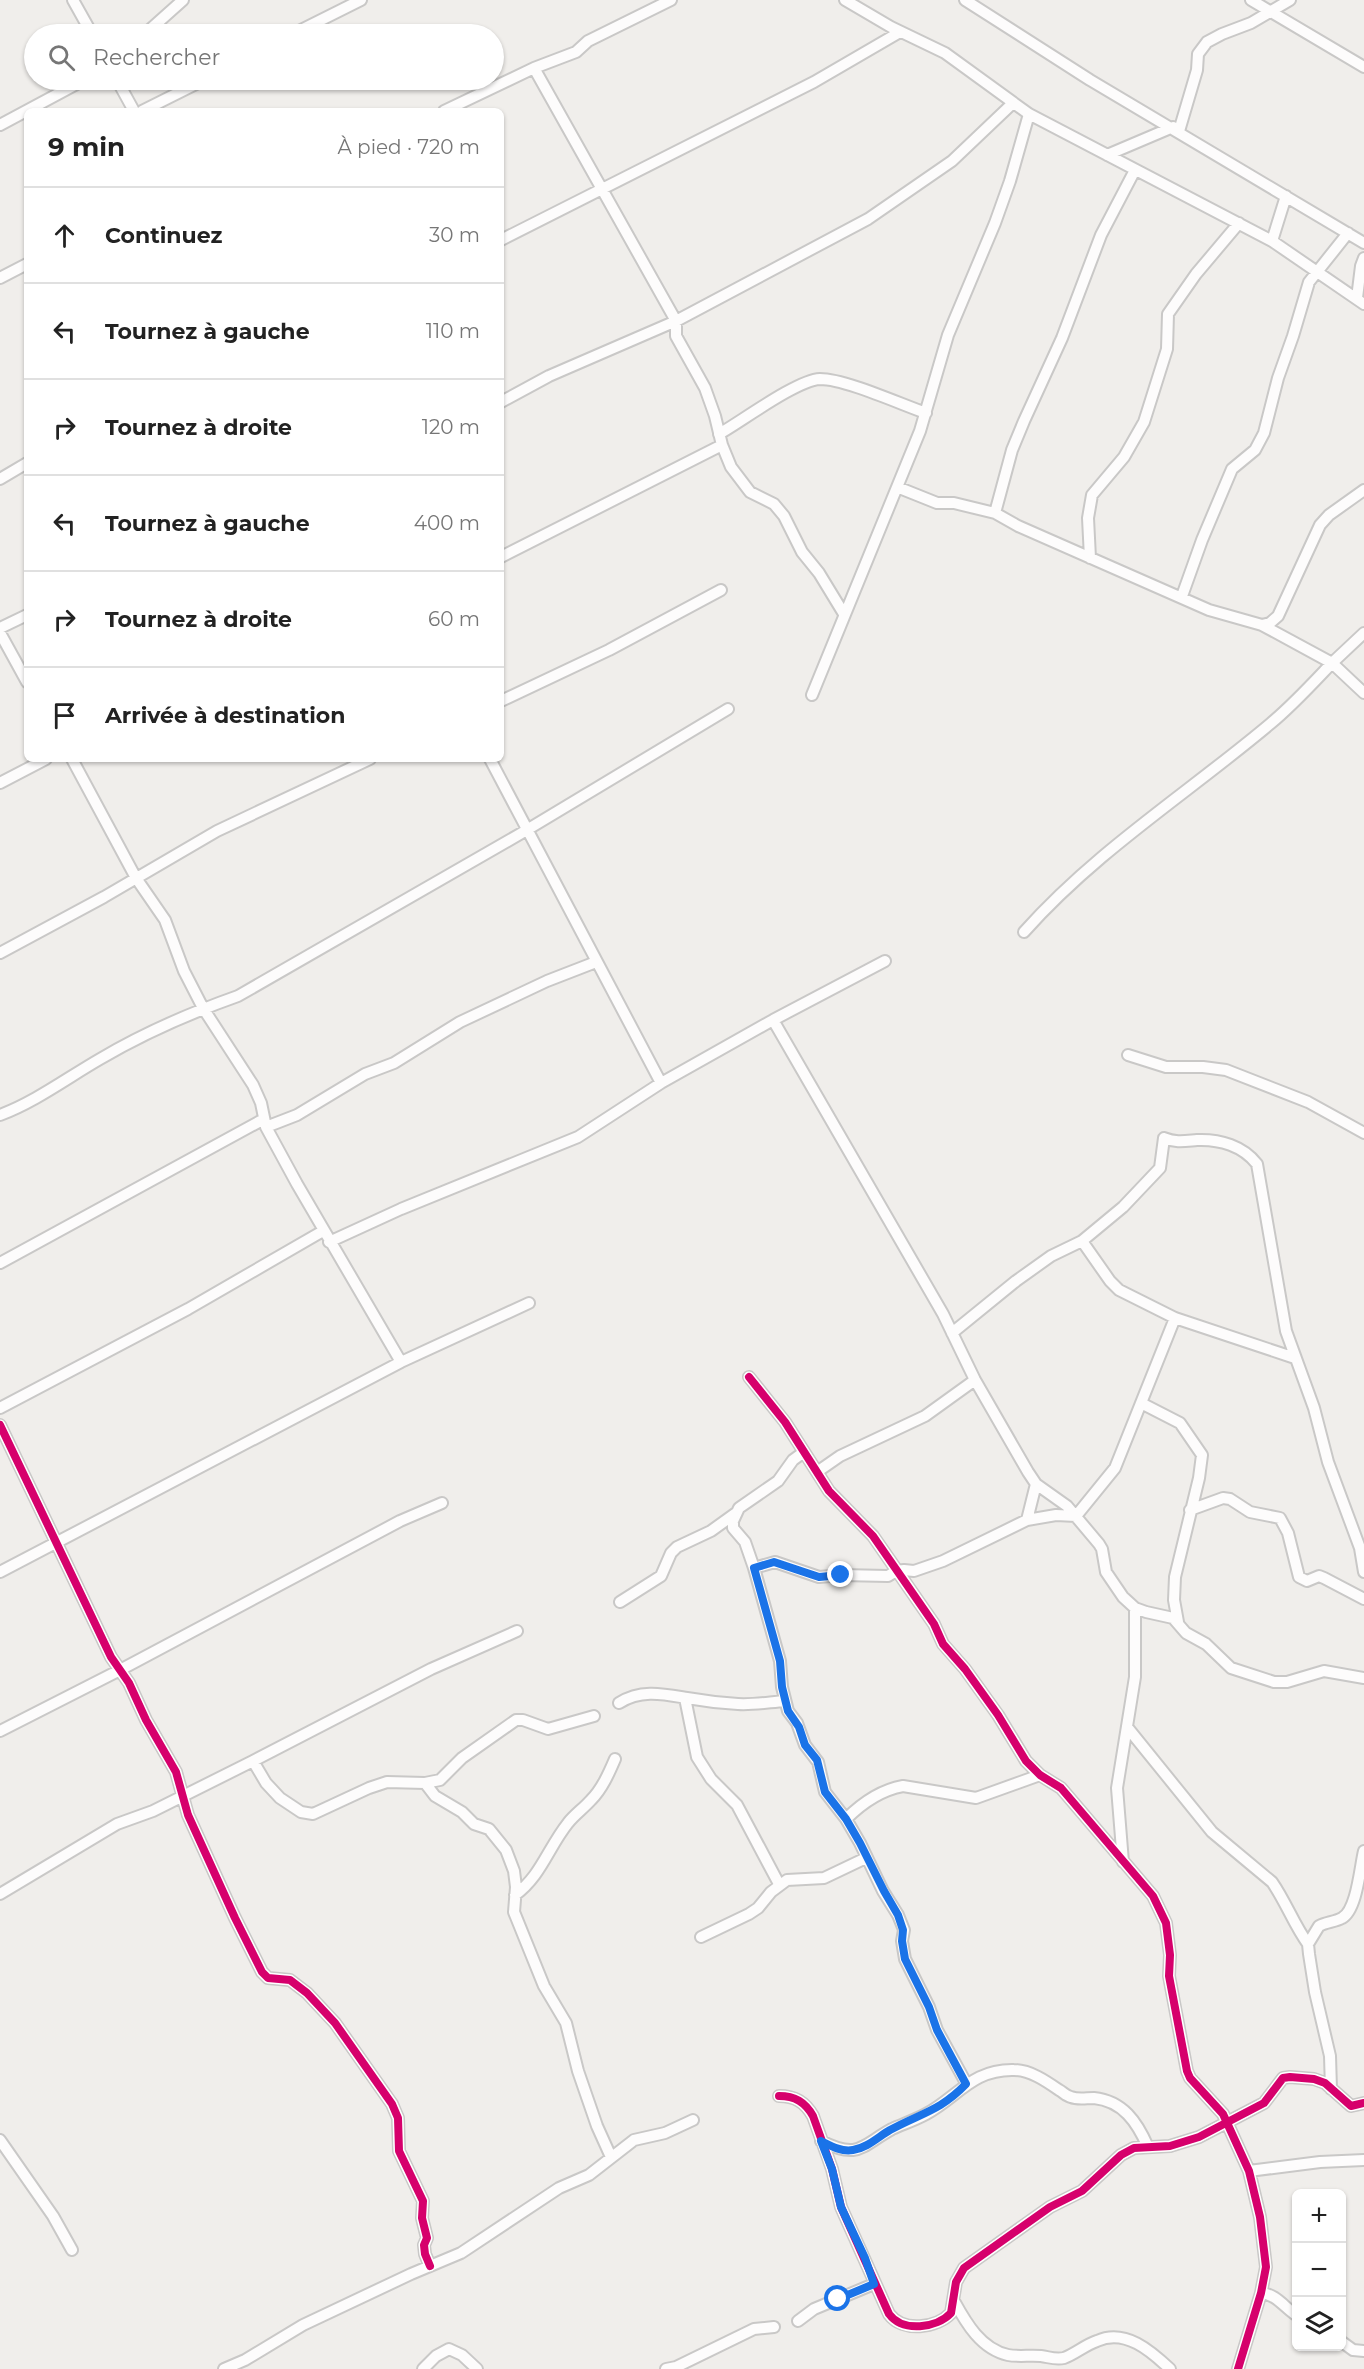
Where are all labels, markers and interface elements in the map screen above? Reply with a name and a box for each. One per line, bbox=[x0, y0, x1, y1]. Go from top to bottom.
search box bbox=[24, 24, 504, 90]
icon: search bbox=[45, 41, 78, 74]
text: Rechercher bbox=[93, 44, 220, 71]
text: 9 min bbox=[48, 131, 125, 163]
text: À pied · 720 m bbox=[338, 135, 480, 159]
icon: ahead bbox=[48, 219, 81, 252]
text: Continuez bbox=[105, 222, 222, 249]
text: 30 m bbox=[429, 223, 480, 247]
icon: left bbox=[48, 315, 81, 348]
text: Tournez à gauche bbox=[105, 318, 310, 345]
text: 110 m bbox=[426, 319, 480, 343]
icon: right bbox=[48, 411, 81, 444]
text: Tournez à droite bbox=[105, 414, 292, 441]
text: 120 m bbox=[422, 415, 480, 439]
icon: left bbox=[48, 507, 81, 540]
text: Tournez à gauche bbox=[105, 510, 310, 537]
text: 400 m bbox=[414, 511, 480, 535]
icon: right bbox=[48, 603, 81, 636]
text: Tournez à droite bbox=[105, 606, 292, 633]
text: 60 m bbox=[428, 607, 480, 631]
icon: arrive bbox=[48, 699, 81, 732]
text: Arrivée à destination bbox=[105, 702, 345, 729]
route end bbox=[827, 1561, 853, 1587]
map controls bbox=[1292, 2189, 1346, 2351]
button: + bbox=[1292, 2189, 1346, 2243]
button: − bbox=[1292, 2243, 1346, 2297]
route start bbox=[824, 2285, 850, 2311]
button: layers bbox=[1292, 2297, 1346, 2351]

